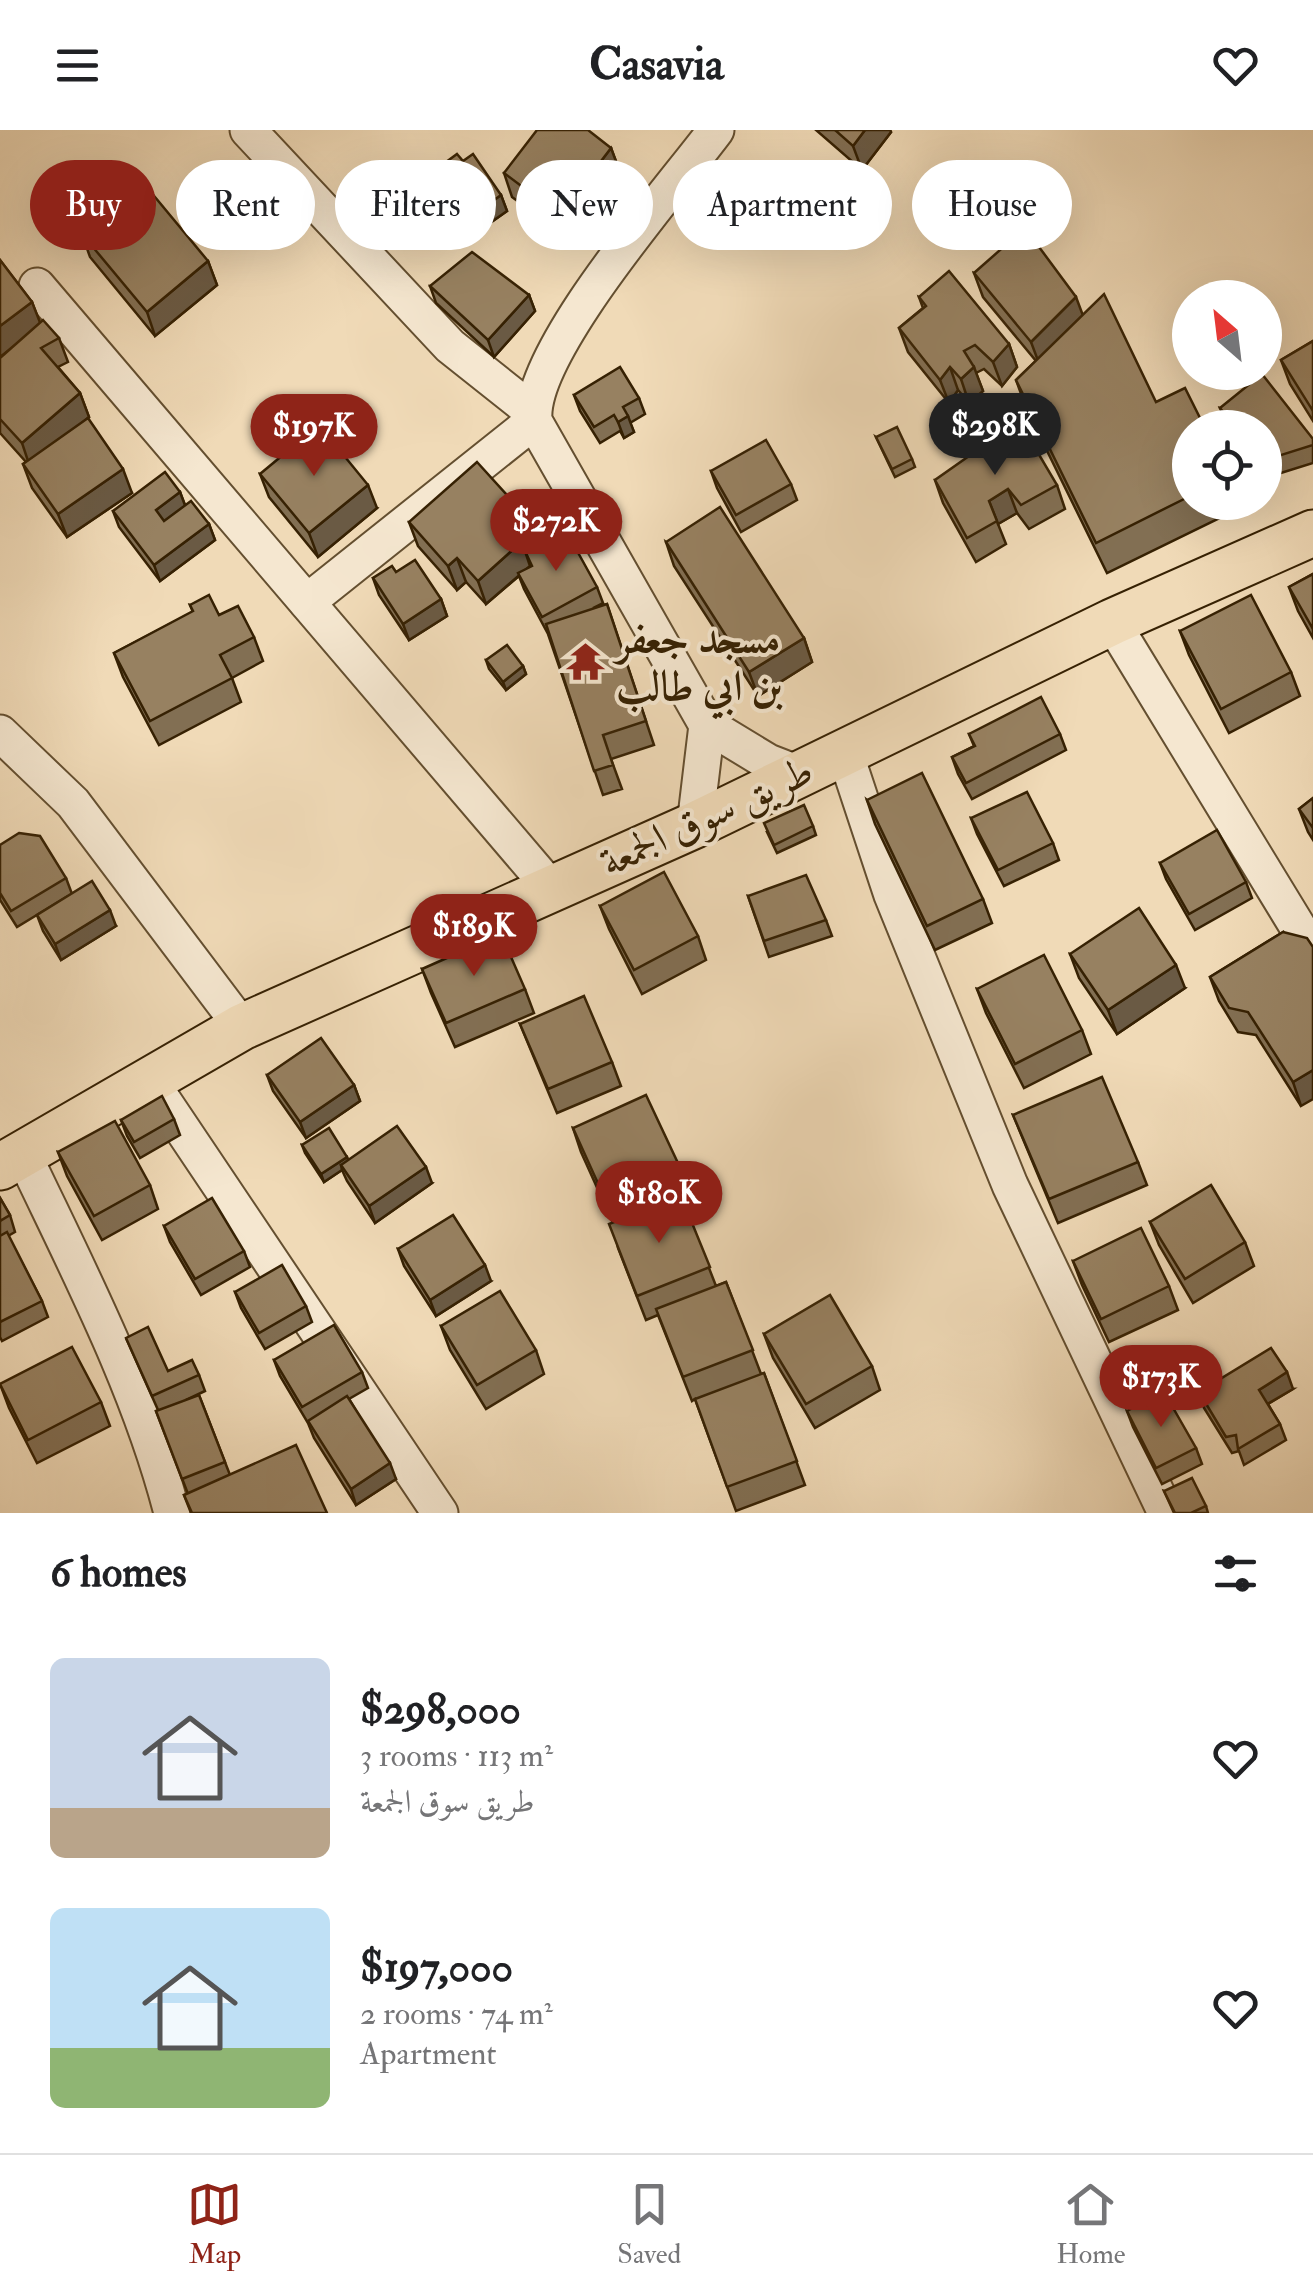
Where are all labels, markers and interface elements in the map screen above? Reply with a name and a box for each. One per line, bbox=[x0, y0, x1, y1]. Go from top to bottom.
text: Casavia bbox=[589, 37, 724, 93]
icon: menu bbox=[50, 38, 105, 93]
icon: heart bbox=[1208, 38, 1263, 93]
chip: Buy bbox=[30, 160, 156, 250]
chip: Rent bbox=[176, 160, 315, 250]
chip: Filters bbox=[335, 160, 496, 250]
chip: New bbox=[516, 160, 653, 250]
chip: Apartment bbox=[673, 160, 892, 250]
chip: House bbox=[912, 160, 1072, 250]
north arrow bbox=[1172, 280, 1282, 390]
map controls bbox=[1172, 280, 1282, 520]
pin: $298K bbox=[925, 393, 1065, 478]
pin: $197K bbox=[244, 394, 384, 479]
text: $298K bbox=[951, 405, 1039, 445]
text: $197K bbox=[273, 406, 355, 446]
button: locate bbox=[1172, 410, 1282, 520]
pin: $272K bbox=[486, 489, 626, 574]
text: $272K bbox=[512, 501, 600, 541]
place label: مسجد جعفر بن ابي طالب bbox=[612, 613, 783, 720]
temple icon: مسجد جعفر بن ابي طالب bbox=[565, 640, 607, 682]
street label: طريق سوق الجمعة bbox=[592, 745, 822, 889]
pin: $189K bbox=[404, 894, 544, 979]
text: $189K bbox=[432, 906, 516, 946]
pin: $180K bbox=[589, 1161, 729, 1246]
text: $180K bbox=[617, 1173, 701, 1213]
pin: $173K bbox=[1091, 1345, 1231, 1430]
text: $173K bbox=[1122, 1357, 1200, 1397]
icon: filters bbox=[1208, 1546, 1263, 1601]
text: 6 homes bbox=[50, 1547, 187, 1599]
text: $298,000 bbox=[360, 1684, 521, 1736]
icon: home bbox=[130, 1698, 250, 1818]
icon: heart bbox=[1208, 1731, 1263, 1786]
text: 3 rooms · 113 m² bbox=[360, 1736, 553, 1776]
text: طريق سوق الجمعة bbox=[360, 1782, 535, 1822]
text: $197,000 bbox=[360, 1942, 513, 1994]
icon: home bbox=[130, 1948, 250, 2068]
icon: heart bbox=[1208, 1981, 1263, 2036]
text: 2 rooms · 74 m² bbox=[360, 1994, 553, 2034]
text: Apartment bbox=[360, 2034, 497, 2074]
tab: Map bbox=[187, 2177, 242, 2272]
tab: Saved bbox=[617, 2177, 681, 2272]
tab: Home bbox=[1056, 2177, 1126, 2272]

